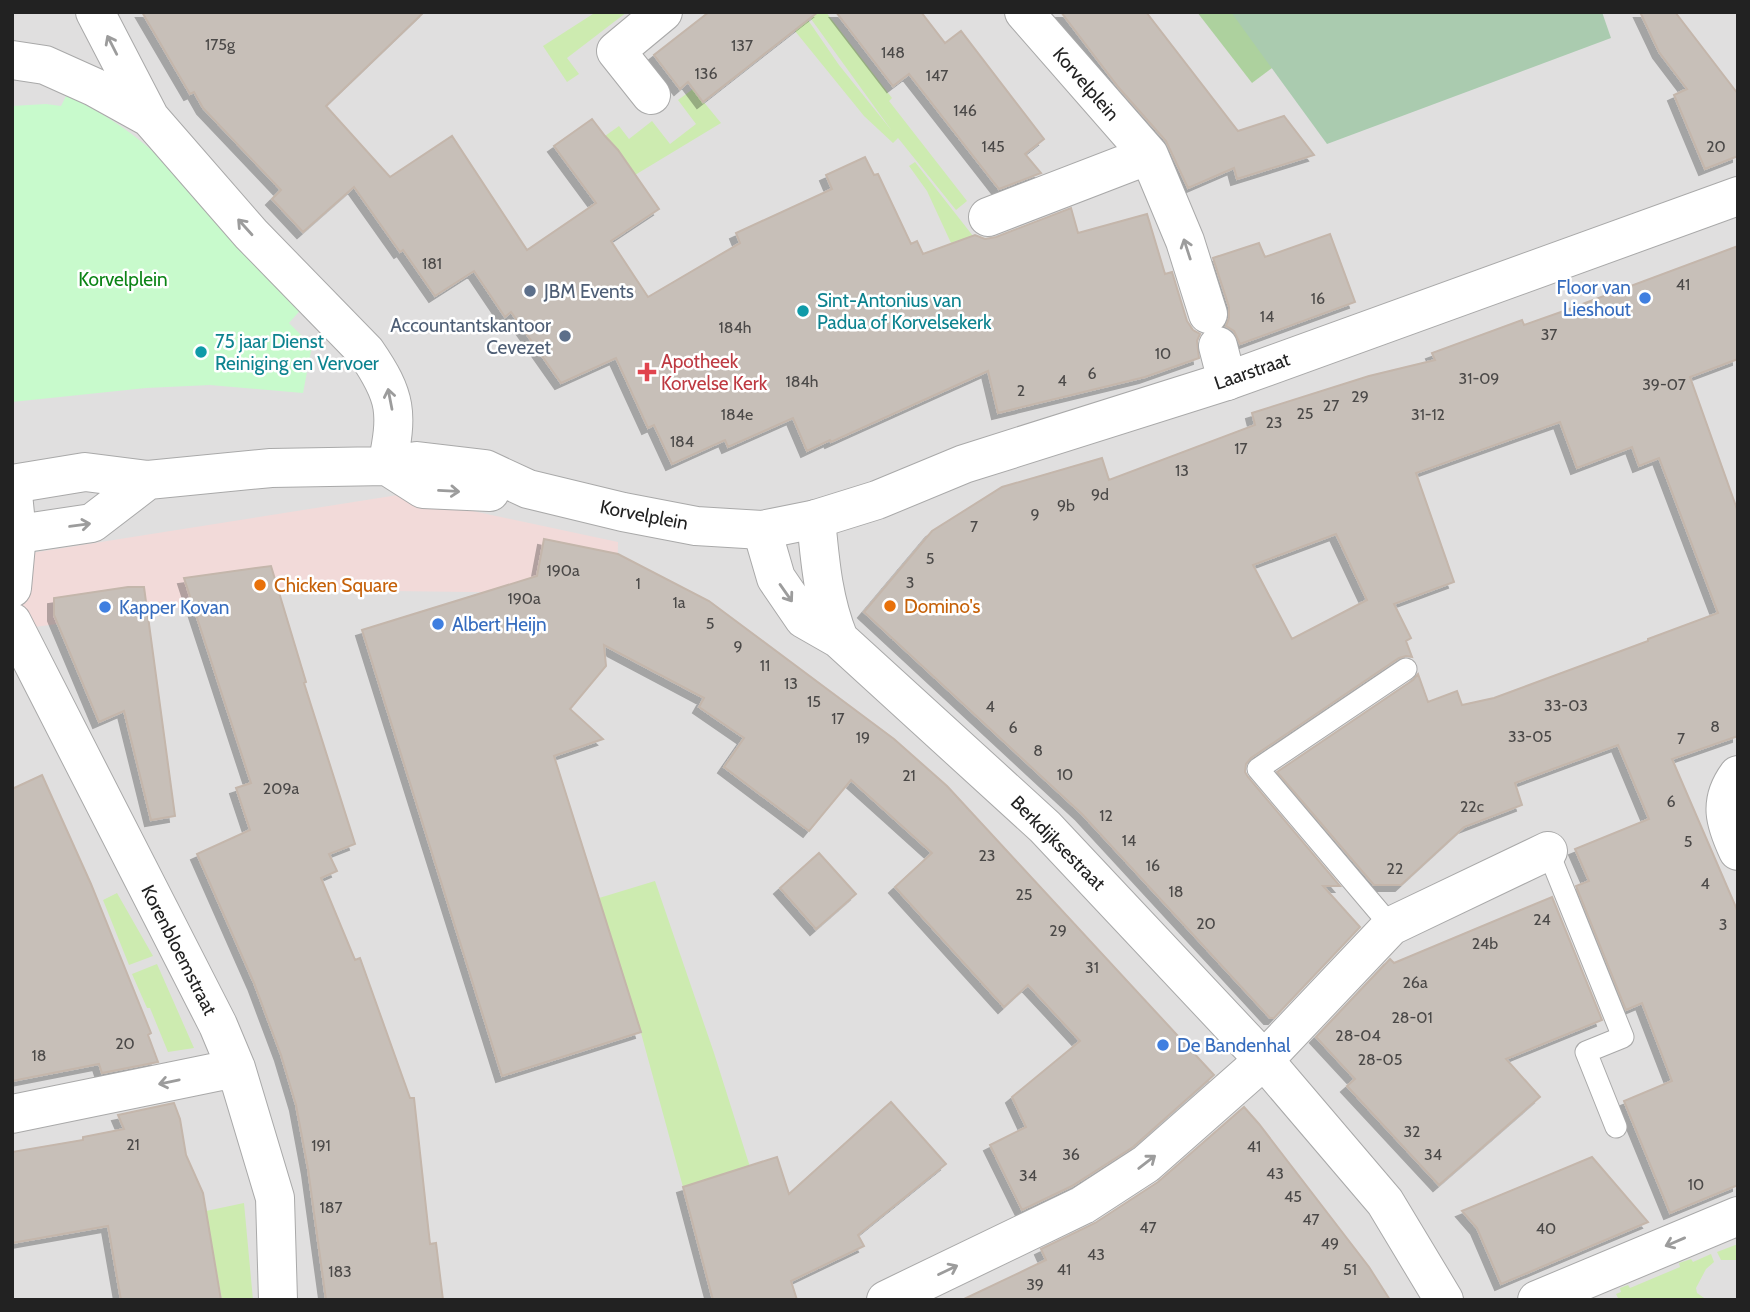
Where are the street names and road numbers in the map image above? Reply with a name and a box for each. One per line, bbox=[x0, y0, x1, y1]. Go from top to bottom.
street label: Korvelplein bbox=[1048, 43, 1124, 125]
street label: Laarstraat bbox=[1211, 347, 1293, 395]
street label: Korvelplein bbox=[598, 495, 690, 535]
street label: Berkdijksestraat bbox=[1006, 791, 1111, 896]
street label: Korenbloemstraat bbox=[136, 881, 222, 1019]

